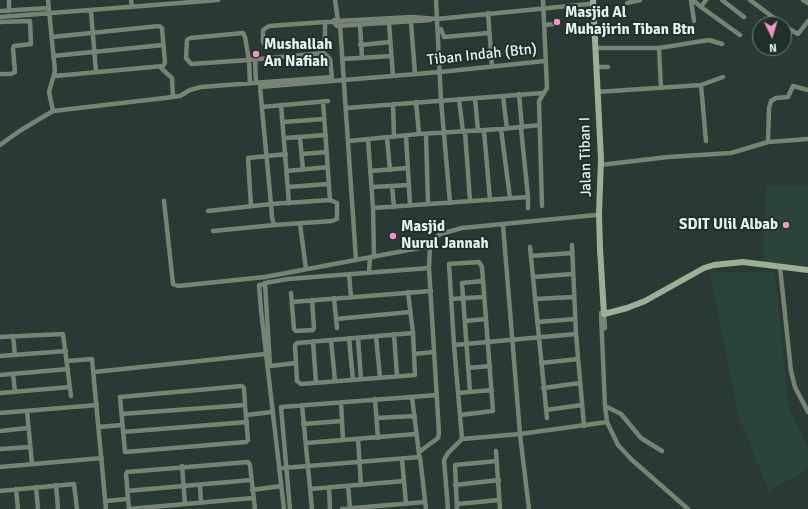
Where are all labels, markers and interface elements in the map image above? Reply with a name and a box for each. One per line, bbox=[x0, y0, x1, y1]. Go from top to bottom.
place label: Masjid Al Muhajirin Tiban Btn bbox=[565, 4, 695, 39]
north arrow bbox=[752, 16, 792, 56]
marker: Masjid Al Muhajirin Tiban Btn bbox=[552, 17, 562, 27]
place label: Mushallah An Nafiah bbox=[264, 36, 332, 71]
street label: Tiban Indah (Btn) bbox=[426, 40, 538, 70]
text: N bbox=[769, 41, 777, 54]
marker: Mushallah An Nafiah bbox=[251, 49, 261, 59]
street label: Jalan Tiban I bbox=[576, 117, 596, 197]
place label: SDIT Ulil Albab bbox=[679, 216, 778, 234]
place label: Masjid Nurul Jannah bbox=[401, 218, 489, 253]
marker: SDIT Ulil Albab bbox=[781, 220, 791, 230]
marker: Masjid Nurul Jannah bbox=[388, 231, 398, 241]

